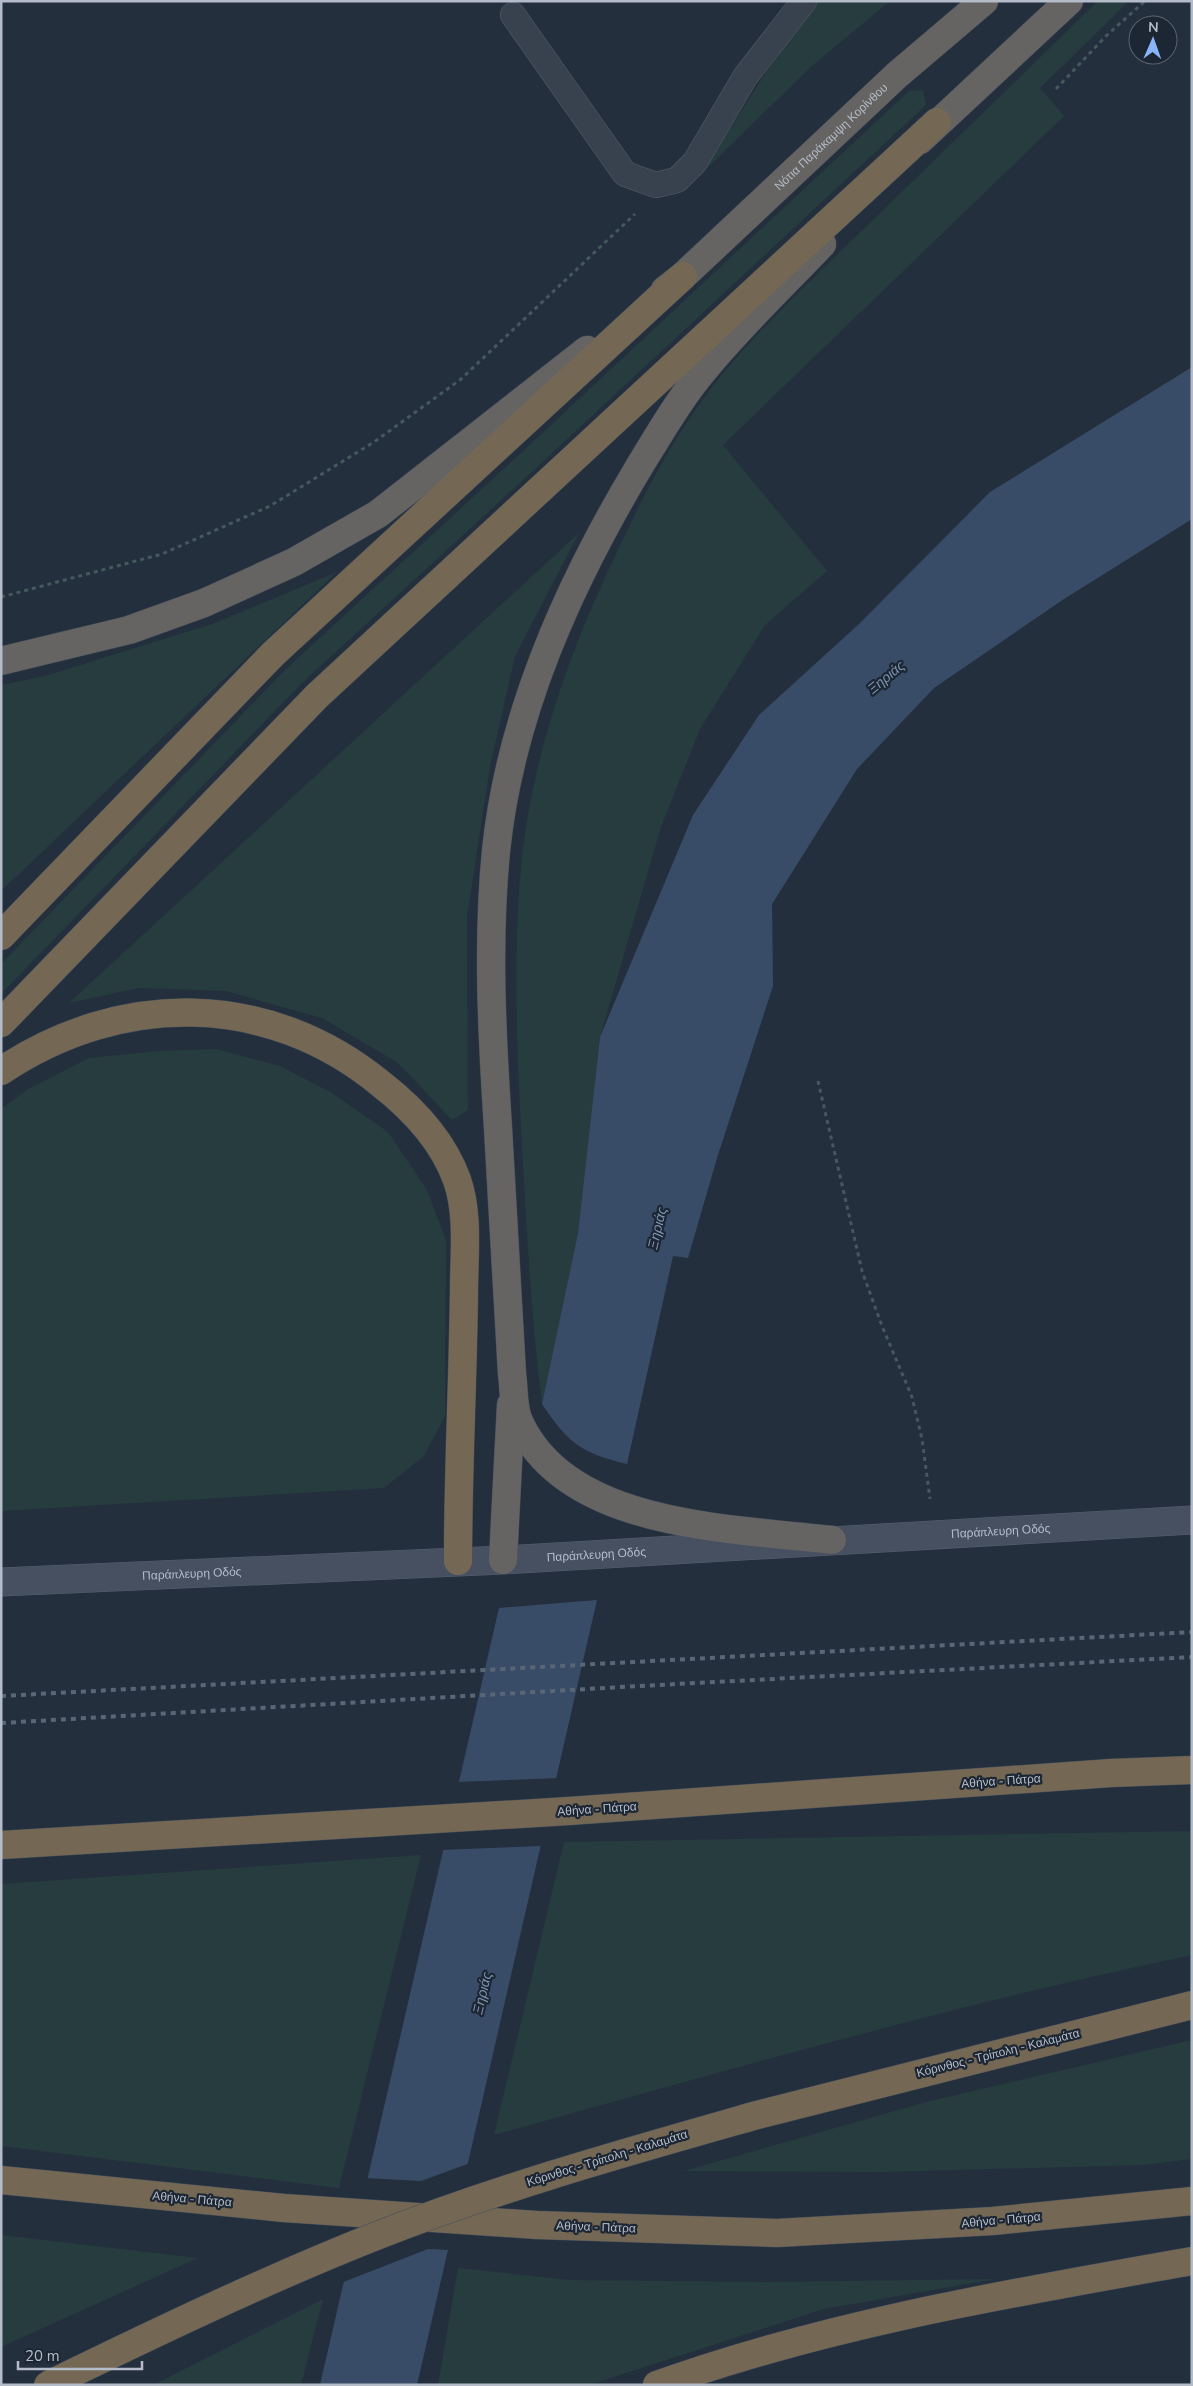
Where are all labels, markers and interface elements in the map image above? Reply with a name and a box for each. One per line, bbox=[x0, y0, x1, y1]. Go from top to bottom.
north arrow bbox=[1128, 15, 1178, 65]
text: N bbox=[1148, 18, 1159, 37]
street label: Νότια Παράκαμψη Κορίνθου bbox=[771, 80, 891, 194]
water label: Ξηριάς bbox=[863, 656, 909, 699]
water label: Ξηριάς bbox=[643, 1205, 672, 1252]
street label: Παράπλευρη Οδός bbox=[951, 1520, 1051, 1542]
street label: Παράπλευρη Οδός bbox=[546, 1544, 647, 1565]
street label: Παράπλευρη Οδός bbox=[142, 1563, 242, 1584]
street label: Αθήνα - Πάτρα bbox=[961, 1770, 1041, 1792]
street label: Αθήνα - Πάτρα bbox=[557, 1798, 637, 1820]
water label: Ξηριάς bbox=[468, 1970, 497, 2017]
street label: Κόρινθος - Τρίπολη - Καλαμάτα bbox=[915, 2025, 1081, 2081]
street label: Κόρινθος - Τρίπολη - Καλαμάτα bbox=[525, 2126, 689, 2190]
street label: Αθήνα - Πάτρα bbox=[152, 2188, 232, 2210]
street label: Αθήνα - Πάτρα bbox=[961, 2209, 1041, 2231]
street label: Αθήνα - Πάτρα bbox=[556, 2218, 636, 2236]
scale bar bbox=[18, 2338, 141, 2370]
text: 20 m bbox=[25, 2346, 60, 2366]

